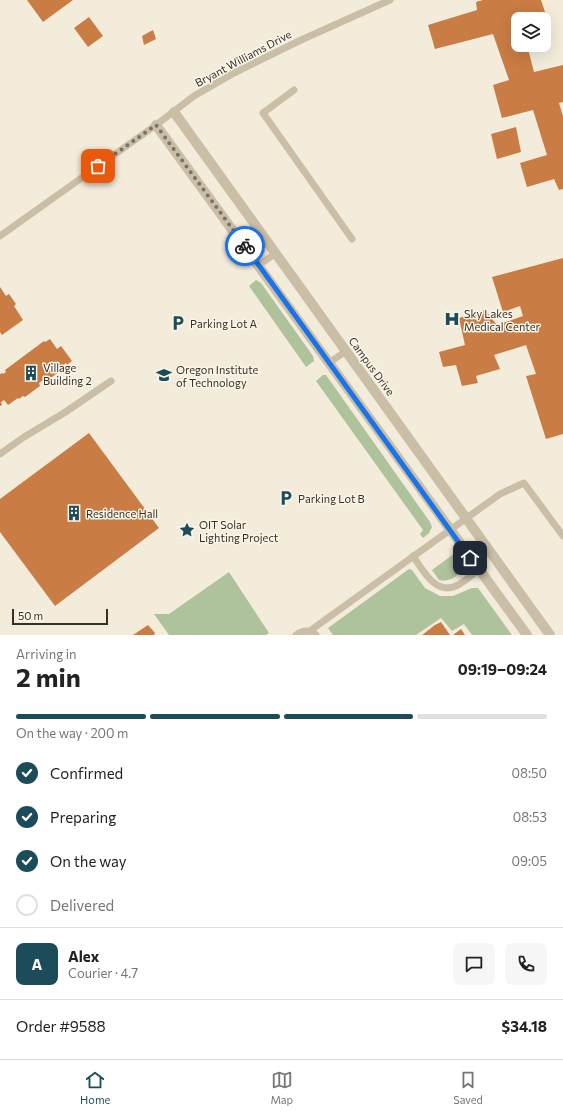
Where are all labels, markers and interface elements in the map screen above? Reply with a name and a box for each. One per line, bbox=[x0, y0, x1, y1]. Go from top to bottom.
map controls bbox=[511, 12, 551, 52]
button: layers bbox=[511, 12, 551, 52]
street label: Bryant Williams Drive bbox=[193, 27, 294, 89]
pin bbox=[81, 149, 115, 183]
icon: bag bbox=[87, 155, 109, 177]
courier bbox=[225, 226, 265, 266]
icon: bike bbox=[234, 235, 256, 257]
place label: Sky Lakes Medical Center bbox=[464, 307, 540, 333]
hospital icon: Sky Lakes Medical Center bbox=[443, 310, 461, 328]
parking icon: Parking Lot A bbox=[169, 314, 187, 332]
place label: Parking Lot A bbox=[190, 317, 258, 330]
street label: Campus Drive bbox=[346, 334, 398, 398]
place label: Village Building 2 bbox=[43, 361, 92, 387]
place label: Oregon Institute of Technology bbox=[176, 363, 259, 389]
building icon: Village Building 2 bbox=[22, 364, 40, 382]
school or university icon: Oregon Institute of Technology bbox=[155, 366, 173, 384]
parking icon: Parking Lot B bbox=[277, 489, 295, 507]
place label: Parking Lot B bbox=[298, 492, 365, 505]
building icon: Residence Hall bbox=[65, 504, 83, 522]
place label: Residence Hall bbox=[86, 507, 158, 520]
place label: OIT Solar Lighting Project bbox=[199, 518, 279, 544]
place icon: OIT Solar Lighting Project bbox=[178, 521, 196, 539]
pin bbox=[453, 541, 487, 575]
icon: home bbox=[459, 547, 481, 569]
scale bar bbox=[12, 607, 108, 626]
text: 50 m bbox=[18, 609, 43, 622]
text: Arriving in bbox=[16, 646, 76, 662]
text: 09:19–09:24 bbox=[458, 660, 547, 678]
text: 2 min bbox=[16, 661, 81, 692]
text: On the way · 200 m bbox=[16, 725, 128, 741]
icon: check bbox=[16, 762, 38, 784]
text: Confirmed bbox=[50, 764, 123, 782]
text: 08:50 bbox=[512, 765, 547, 781]
icon: check bbox=[16, 806, 38, 828]
text: Preparing bbox=[50, 808, 116, 826]
text: 08:53 bbox=[513, 809, 547, 825]
icon: check bbox=[16, 850, 38, 872]
text: On the way bbox=[50, 852, 127, 870]
text: 09:05 bbox=[512, 853, 547, 869]
text: Delivered bbox=[50, 896, 114, 914]
button: chat bbox=[453, 943, 495, 985]
button: phone bbox=[505, 943, 547, 985]
text: Alex bbox=[68, 947, 99, 965]
text: A bbox=[32, 955, 42, 973]
text: Courier · 4.7 bbox=[68, 965, 138, 981]
text: Order #9588 bbox=[16, 1017, 106, 1035]
text: $34.18 bbox=[502, 1017, 547, 1035]
tab: Home bbox=[80, 1069, 110, 1106]
tab: Map bbox=[270, 1069, 293, 1106]
tab: Saved bbox=[453, 1069, 483, 1106]

